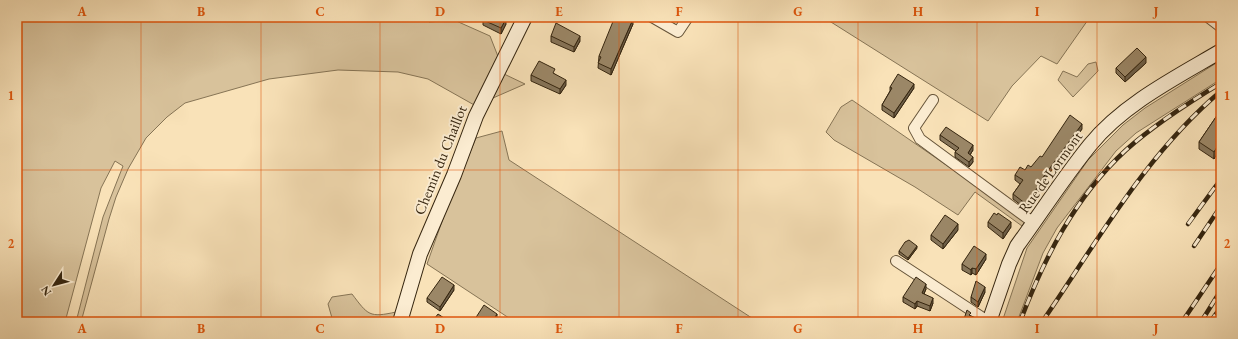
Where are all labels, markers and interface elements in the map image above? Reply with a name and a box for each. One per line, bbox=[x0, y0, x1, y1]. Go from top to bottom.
text: A bbox=[76, 3, 87, 20]
text: B bbox=[197, 3, 205, 20]
text: C bbox=[315, 3, 325, 20]
text: D bbox=[435, 3, 445, 20]
text: E bbox=[555, 3, 563, 20]
text: F bbox=[675, 3, 683, 20]
text: G bbox=[793, 3, 803, 20]
text: H bbox=[913, 3, 924, 20]
text: I bbox=[1035, 3, 1040, 20]
text: J bbox=[1152, 3, 1159, 20]
text: 1 bbox=[8, 87, 15, 104]
text: 1 bbox=[1224, 87, 1231, 104]
street label: Chemin du Chaillot bbox=[409, 102, 471, 218]
street label: Rue de Lormont bbox=[1014, 127, 1086, 217]
text: 2 bbox=[8, 235, 15, 252]
text: 2 bbox=[1224, 235, 1231, 252]
north arrow bbox=[34, 265, 74, 305]
text: N bbox=[38, 283, 54, 299]
text: A bbox=[76, 320, 87, 337]
text: B bbox=[197, 320, 205, 337]
text: C bbox=[315, 320, 325, 337]
text: D bbox=[435, 320, 445, 337]
text: E bbox=[555, 320, 563, 337]
text: F bbox=[675, 320, 683, 337]
text: G bbox=[793, 320, 803, 337]
text: H bbox=[913, 320, 924, 337]
text: I bbox=[1035, 320, 1040, 337]
text: J bbox=[1152, 320, 1159, 337]

